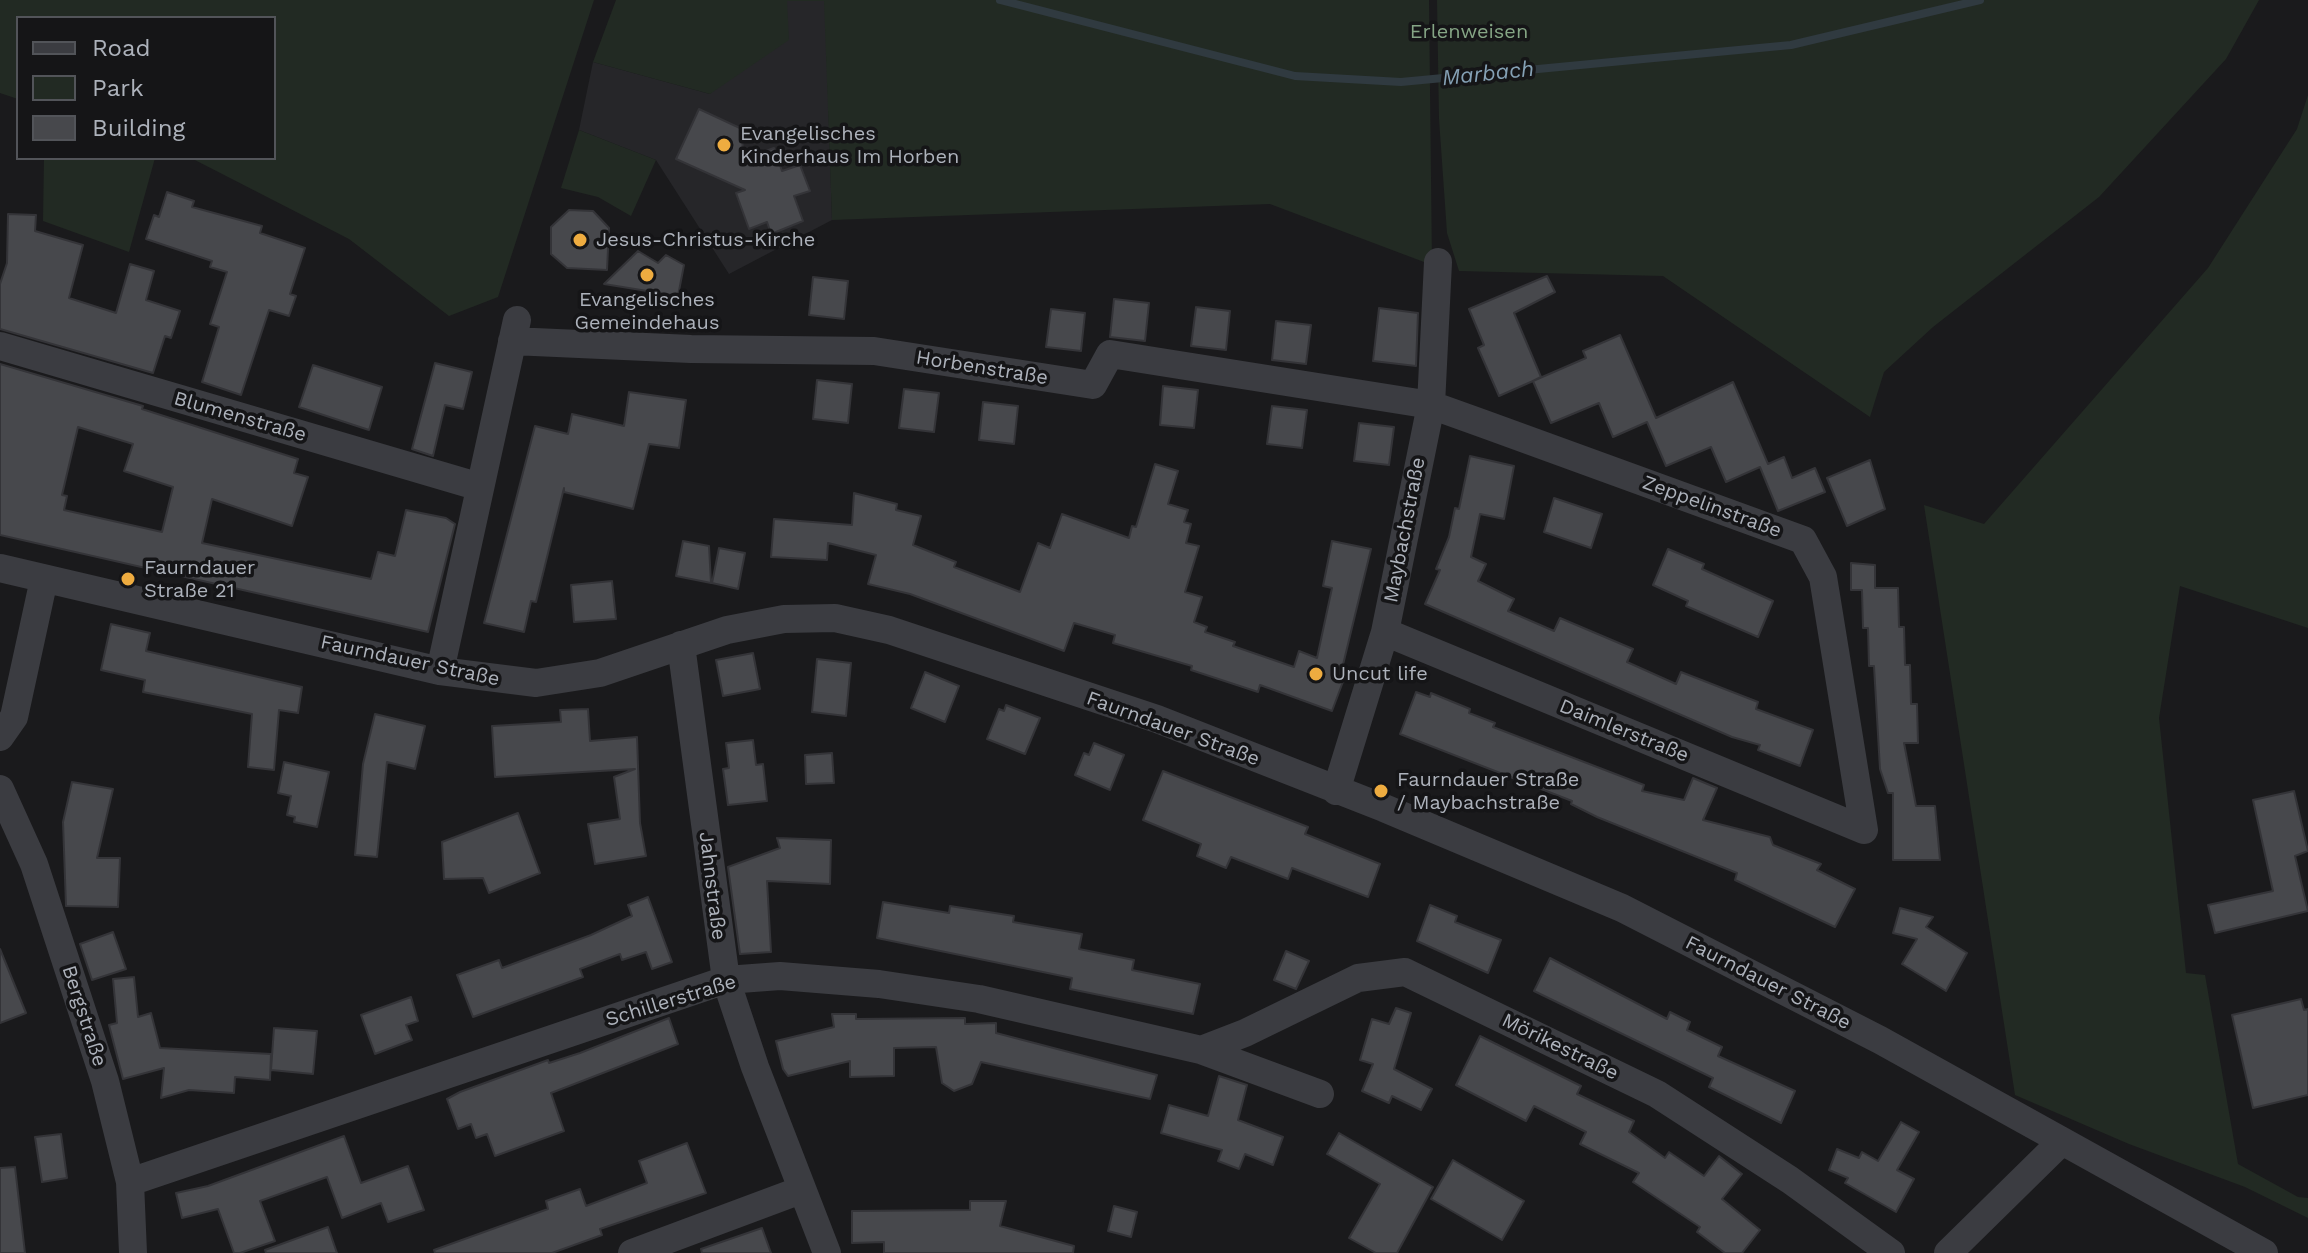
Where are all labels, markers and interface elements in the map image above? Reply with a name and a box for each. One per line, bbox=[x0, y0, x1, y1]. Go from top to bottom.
legend bbox=[16, 16, 276, 160]
park label: Erlenweisen bbox=[1410, 20, 1528, 44]
text: Road bbox=[92, 34, 151, 62]
water label: Marbach bbox=[1441, 56, 1535, 92]
text: Park bbox=[92, 74, 144, 102]
text: Building bbox=[92, 114, 185, 142]
place label: Evangelisches Kinderhaus Im Horben bbox=[740, 122, 959, 169]
marker: Evangelisches Kinderhaus Im Horben bbox=[715, 136, 733, 154]
place label: Jesus-Christus-Kirche bbox=[596, 228, 815, 252]
marker: Jesus-Christus-Kirche bbox=[571, 231, 589, 249]
marker: Evangelisches Gemeindehaus bbox=[638, 266, 656, 284]
place label: Evangelisches Gemeindehaus bbox=[575, 288, 719, 335]
street label: Horbenstraße bbox=[914, 346, 1050, 390]
street label: Blumenstraße bbox=[171, 387, 309, 447]
street label: Maybachstraße bbox=[1379, 455, 1431, 605]
street label: Zeppelinstraße bbox=[1639, 471, 1785, 543]
place label: Faurndauer Straße 21 bbox=[144, 556, 255, 603]
marker: Faurndauer Straße 21 bbox=[119, 570, 137, 588]
street label: Faurndauer Straße bbox=[318, 630, 502, 692]
place label: Uncut life bbox=[1332, 662, 1428, 686]
marker: Uncut life bbox=[1307, 665, 1325, 683]
street label: Faurndauer Straße bbox=[1083, 687, 1263, 771]
street label: Daimlerstraße bbox=[1556, 694, 1692, 768]
place label: Faurndauer Straße / Maybachstraße bbox=[1397, 768, 1579, 815]
marker: Faurndauer Straße / Maybachstraße bbox=[1372, 782, 1390, 800]
street label: Jahnstraße bbox=[693, 830, 731, 942]
street label: Faurndauer Straße bbox=[1681, 931, 1855, 1035]
street label: Bergstraße bbox=[56, 962, 112, 1070]
street label: Schillerstraße bbox=[603, 970, 739, 1032]
street label: Mörikestraße bbox=[1498, 1008, 1622, 1086]

